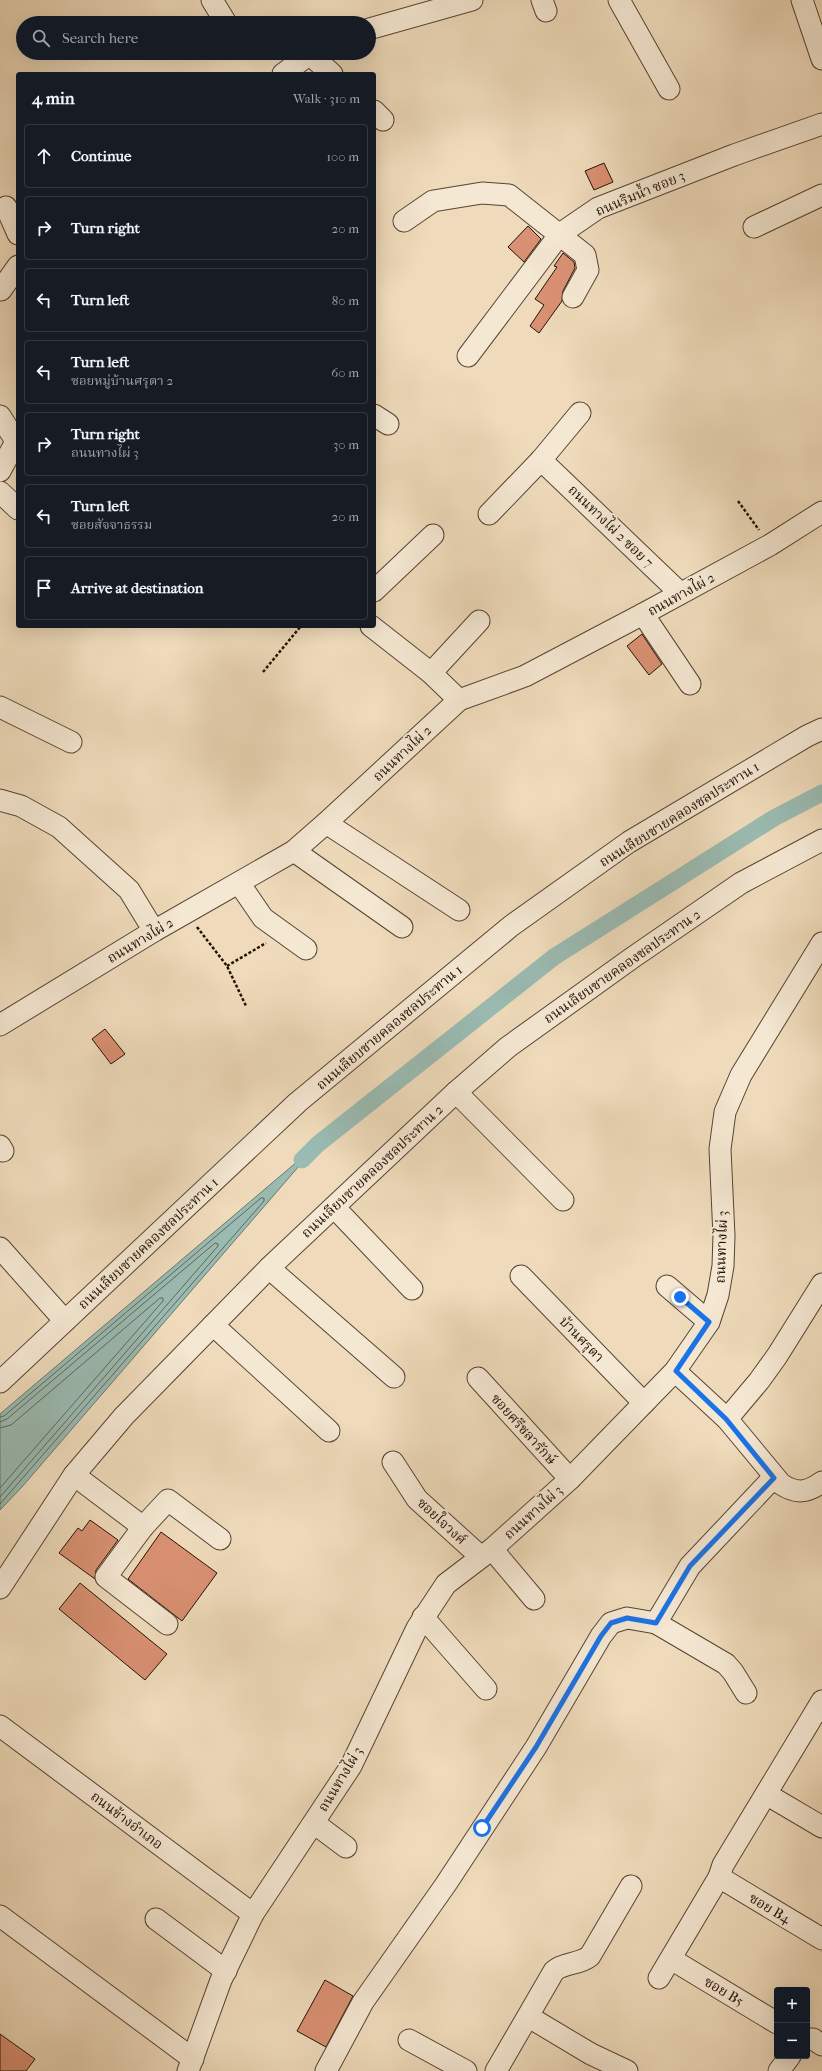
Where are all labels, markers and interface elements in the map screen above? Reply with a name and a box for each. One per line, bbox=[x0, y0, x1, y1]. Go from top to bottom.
search box bbox=[16, 16, 376, 60]
icon: search bbox=[30, 27, 52, 49]
text: Search here bbox=[62, 29, 138, 47]
text: 4 min bbox=[32, 88, 75, 108]
text: Walk · 310 m bbox=[293, 91, 360, 106]
icon: ahead bbox=[33, 145, 55, 167]
text: Continue bbox=[71, 147, 131, 165]
text: 100 m bbox=[326, 149, 359, 164]
street label: ถนนริมน้ำ ซอย 3 bbox=[592, 165, 687, 220]
icon: right bbox=[33, 217, 55, 239]
text: Turn right bbox=[71, 219, 140, 237]
text: 20 m bbox=[332, 221, 359, 236]
icon: left bbox=[33, 289, 55, 311]
text: Turn left bbox=[71, 291, 129, 309]
text: 80 m bbox=[332, 293, 359, 308]
text: Turn left bbox=[71, 353, 129, 371]
icon: left bbox=[33, 361, 55, 383]
text: 60 m bbox=[331, 365, 359, 380]
text: ซอยหมู่บ้านศรุตา 2 bbox=[71, 373, 173, 388]
text: Turn right bbox=[71, 425, 140, 443]
icon: right bbox=[33, 433, 55, 455]
text: 30 m bbox=[333, 437, 359, 452]
text: ถนนทางไผ่ 3 bbox=[71, 445, 139, 460]
street label: ถนนทางไผ่ 2 ซอย 7 bbox=[564, 480, 658, 572]
text: Turn left bbox=[71, 497, 129, 515]
icon: left bbox=[33, 505, 55, 527]
text: 20 m bbox=[332, 509, 359, 524]
text: ซอยสัจจาธรรม bbox=[71, 517, 152, 532]
street label: ถนนทางไผ่ 2 bbox=[644, 567, 718, 620]
icon: arrive bbox=[33, 577, 55, 599]
text: Arrive at destination bbox=[71, 579, 203, 597]
street label: ถนนทางไผ่ 2 bbox=[368, 720, 435, 785]
street label: ถนนเลียบชายคลองชลประทาน 1 bbox=[596, 758, 762, 871]
street label: ถนนเลียบชายคลองชลประทาน 2 bbox=[541, 906, 704, 1027]
street label: ถนนทางไผ่ 2 bbox=[103, 912, 176, 967]
street label: ถนนเลียบชายคลองชลประทาน 1 bbox=[313, 961, 466, 1093]
street label: ถนนเลียบชายคลองชลประทาน 2 bbox=[298, 1101, 447, 1242]
street label: ถนนเลียบชายคลองชลประทาน 1 bbox=[75, 1174, 222, 1313]
street label: ถนนทางไผ่ 3 bbox=[710, 1210, 731, 1284]
route end bbox=[671, 1288, 689, 1306]
street label: บ้านศรุตา bbox=[556, 1313, 607, 1366]
street label: ซอยศรีชลารักษ์ bbox=[487, 1390, 561, 1469]
street label: ถนนทางไผ่ 3 bbox=[499, 1480, 566, 1543]
street label: ซอยใจวงศ์ bbox=[413, 1493, 471, 1549]
street label: ถนนทางไผ่ 3 bbox=[313, 1743, 366, 1815]
street label: ถนนข้างอำเภอ bbox=[87, 1788, 166, 1853]
route start bbox=[473, 1819, 491, 1837]
street label: ซอย B4 bbox=[746, 1889, 794, 1928]
street label: ซอย B5 bbox=[701, 1973, 747, 2010]
map controls bbox=[774, 1987, 810, 2059]
button: + bbox=[774, 1987, 810, 2023]
button: − bbox=[774, 2023, 810, 2059]

